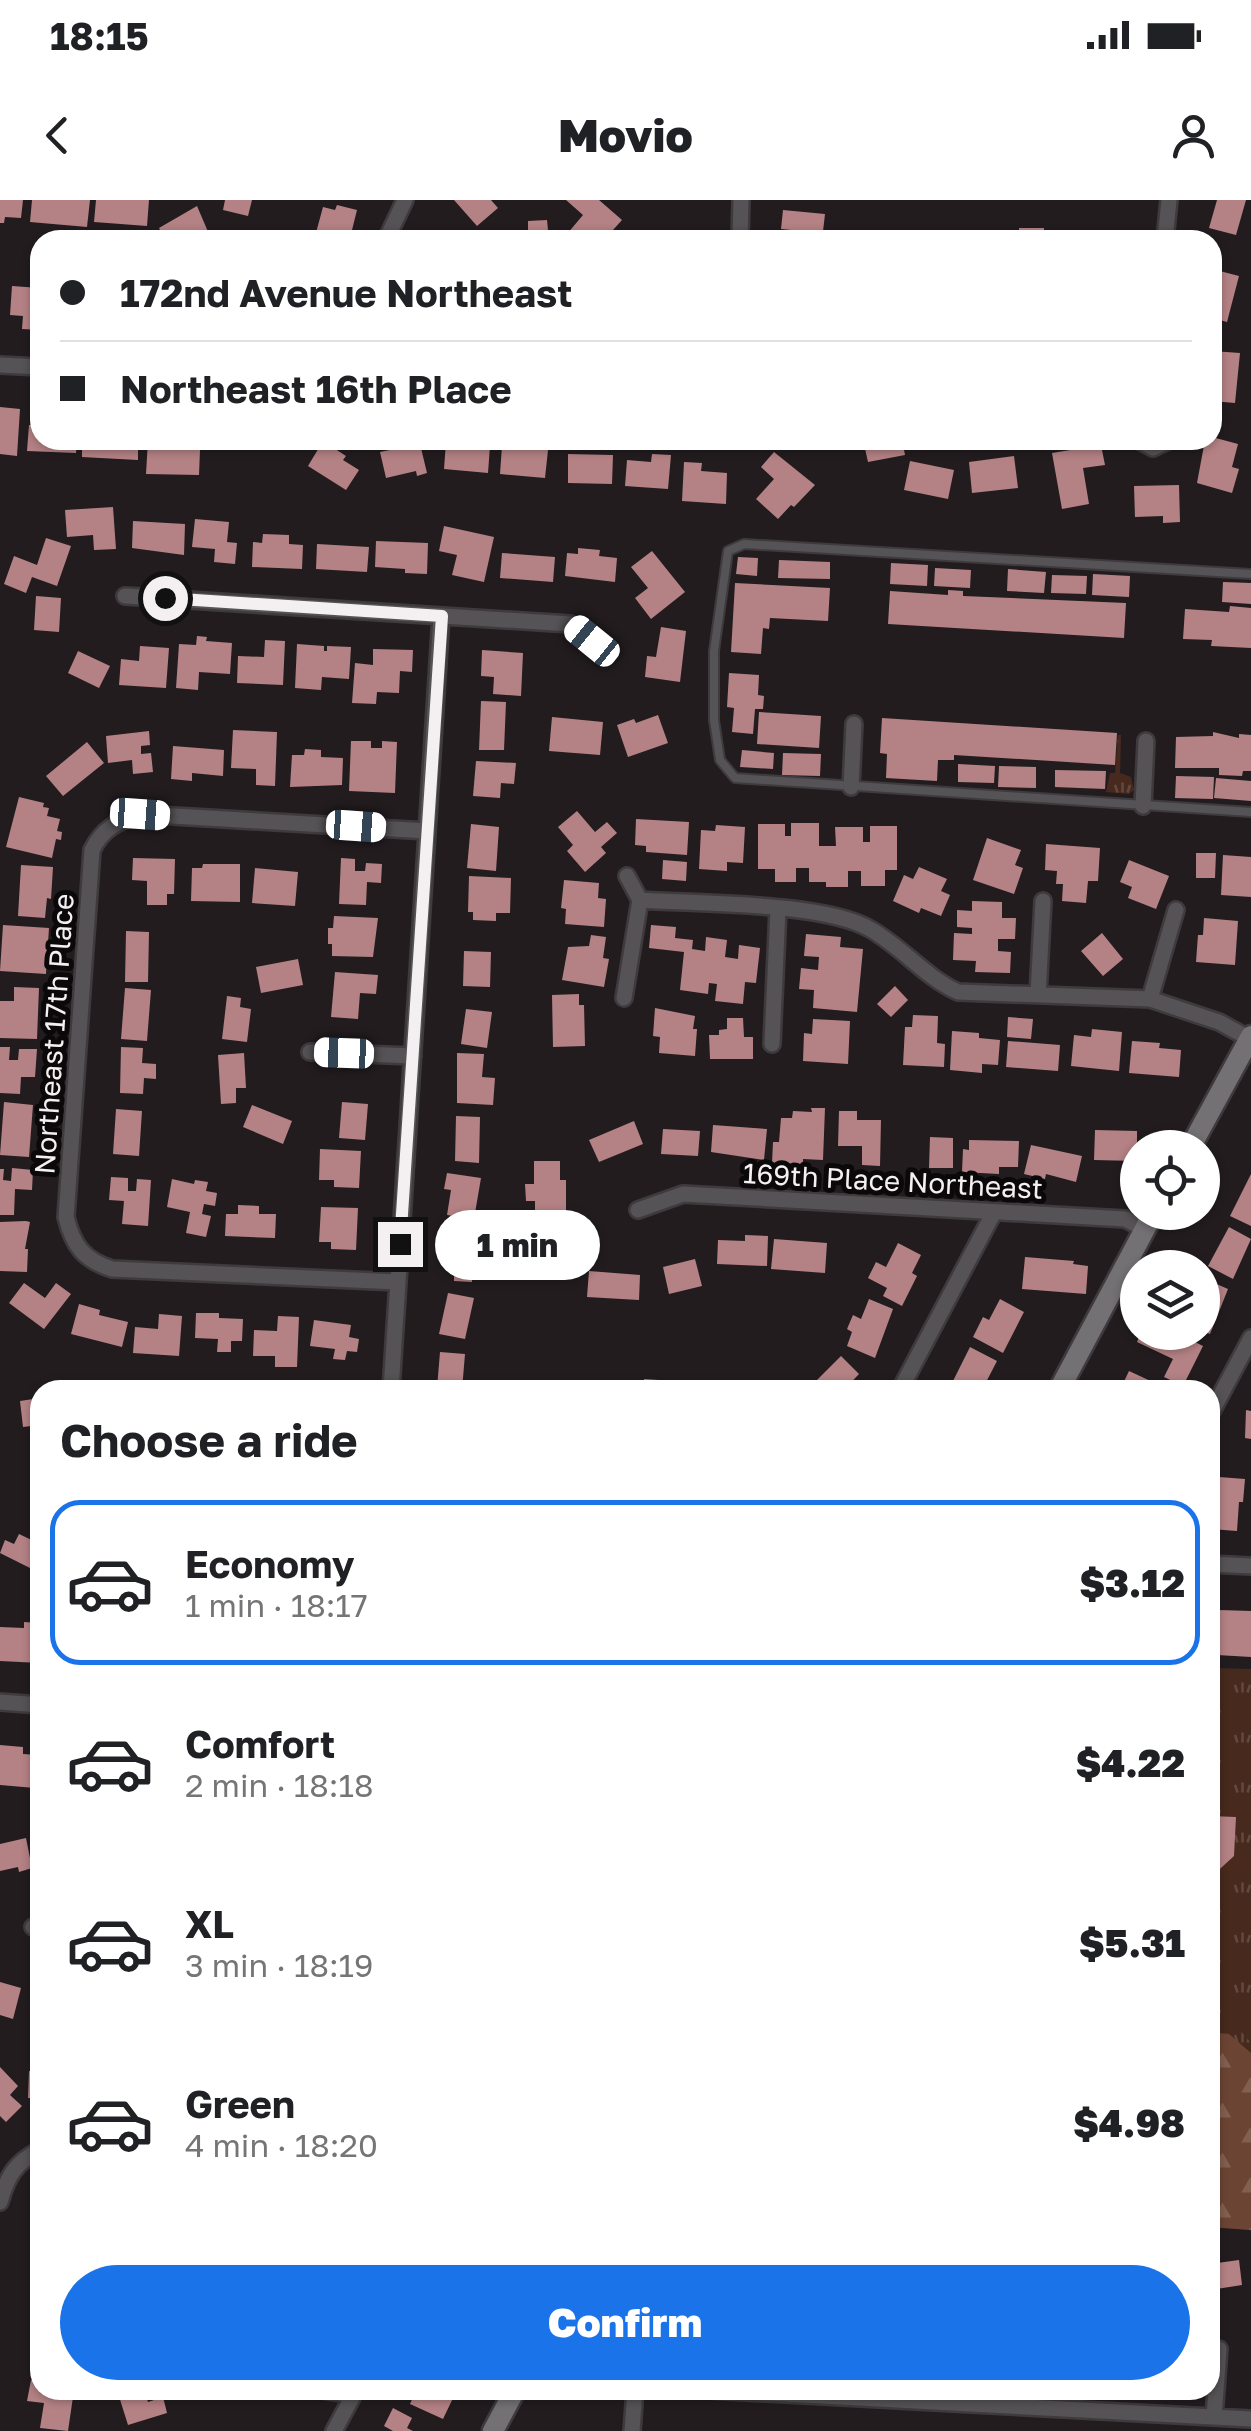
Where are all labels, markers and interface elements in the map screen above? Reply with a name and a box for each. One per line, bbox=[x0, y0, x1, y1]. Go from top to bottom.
text: 18:15 bbox=[50, 13, 149, 58]
icon: back bbox=[30, 108, 85, 163]
text: Movio bbox=[558, 108, 693, 162]
icon: person bbox=[1166, 108, 1221, 163]
text: 172nd Avenue Northeast bbox=[120, 270, 572, 315]
text: Northeast 16th Place bbox=[120, 366, 512, 411]
route start bbox=[143, 576, 188, 621]
car bbox=[559, 610, 625, 672]
car bbox=[109, 797, 171, 831]
car bbox=[325, 809, 387, 843]
street label: Northeast 17th Place bbox=[27, 892, 80, 1176]
car bbox=[313, 1037, 375, 1069]
map controls bbox=[1120, 1130, 1220, 1350]
button: locate bbox=[1120, 1130, 1220, 1230]
street label: 169th Place Northeast bbox=[742, 1156, 1044, 1205]
callout: 1 min bbox=[435, 1209, 600, 1279]
route end bbox=[378, 1222, 423, 1267]
text: 1 min bbox=[477, 1226, 558, 1264]
button: layers bbox=[1120, 1250, 1220, 1350]
text: Choose a ride bbox=[60, 1413, 358, 1467]
icon: car bbox=[65, 1538, 155, 1628]
text: Economy bbox=[185, 1541, 354, 1586]
text: $3.12 bbox=[1079, 1560, 1185, 1605]
text: 1 min · 18:17 bbox=[185, 1586, 368, 1624]
icon: car bbox=[65, 1718, 155, 1808]
text: Comfort bbox=[185, 1721, 335, 1766]
text: $4.22 bbox=[1076, 1740, 1185, 1785]
text: 2 min · 18:18 bbox=[185, 1766, 373, 1804]
icon: car bbox=[65, 1898, 155, 1988]
text: XL bbox=[185, 1901, 234, 1946]
text: $5.31 bbox=[1079, 1920, 1185, 1965]
text: 3 min · 18:19 bbox=[185, 1946, 373, 1984]
icon: car bbox=[65, 2078, 155, 2168]
text: Green bbox=[185, 2081, 295, 2126]
text: $4.98 bbox=[1073, 2100, 1185, 2145]
text: 4 min · 18:20 bbox=[185, 2126, 378, 2164]
button: Confirm bbox=[60, 2265, 1190, 2380]

